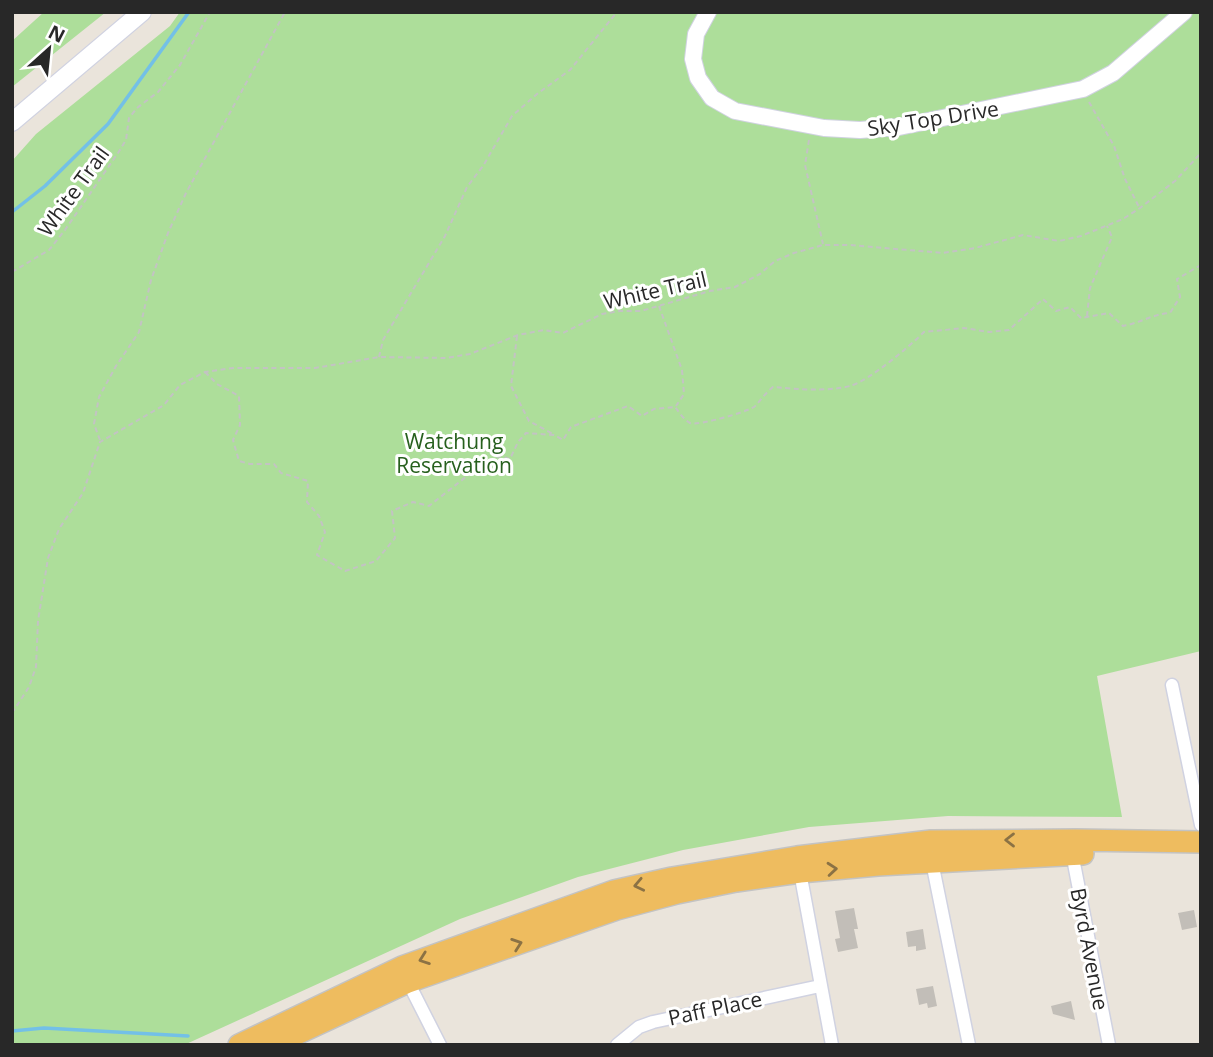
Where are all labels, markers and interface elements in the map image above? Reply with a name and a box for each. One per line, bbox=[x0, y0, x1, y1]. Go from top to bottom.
north arrow bbox=[14, 14, 84, 84]
text: N bbox=[44, 19, 70, 49]
street label: Sky Top Drive bbox=[865, 94, 1001, 142]
street label: White Trail bbox=[31, 140, 115, 242]
street label: White Trail bbox=[601, 265, 709, 315]
park label: Watchung Reservation bbox=[396, 427, 512, 479]
one-way arrow bbox=[1004, 832, 1015, 848]
one-way arrow bbox=[827, 862, 838, 877]
one-way arrow bbox=[633, 877, 645, 892]
street label: Byrd Avenue bbox=[1064, 885, 1116, 1013]
one-way arrow bbox=[510, 938, 522, 952]
one-way arrow bbox=[419, 951, 431, 965]
street label: Paff Place bbox=[665, 984, 765, 1032]

